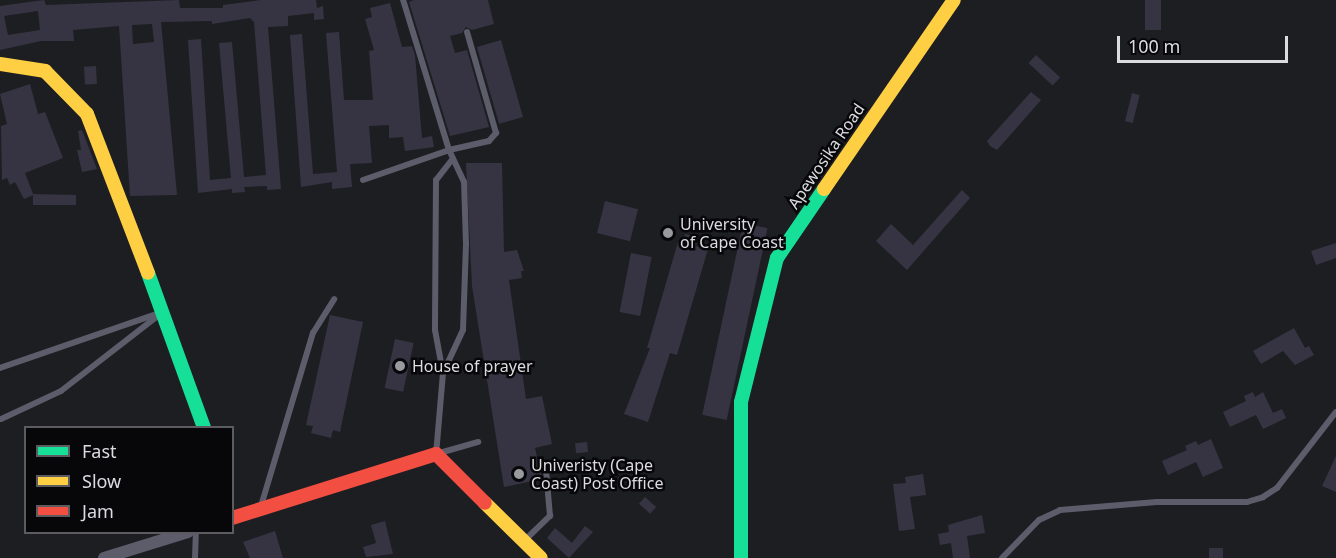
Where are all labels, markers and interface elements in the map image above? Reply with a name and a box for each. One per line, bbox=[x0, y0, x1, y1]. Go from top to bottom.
scale bar bbox=[1120, 24, 1291, 62]
text: 100 m bbox=[1128, 34, 1180, 58]
street label: Apewosika Road bbox=[784, 100, 868, 212]
place label: University of Cape Coast bbox=[680, 214, 784, 252]
marker: University of Cape Coast bbox=[661, 226, 675, 240]
place label: House of prayer bbox=[412, 356, 533, 376]
marker: House of prayer bbox=[393, 359, 407, 373]
legend bbox=[24, 426, 234, 534]
text: Fast bbox=[82, 439, 117, 463]
place label: Univeristy (Cape Coast) Post Office bbox=[531, 455, 663, 493]
marker: Univeristy (Cape Coast) Post Office bbox=[512, 467, 526, 481]
text: Slow bbox=[82, 469, 121, 493]
text: Jam bbox=[82, 499, 114, 523]

